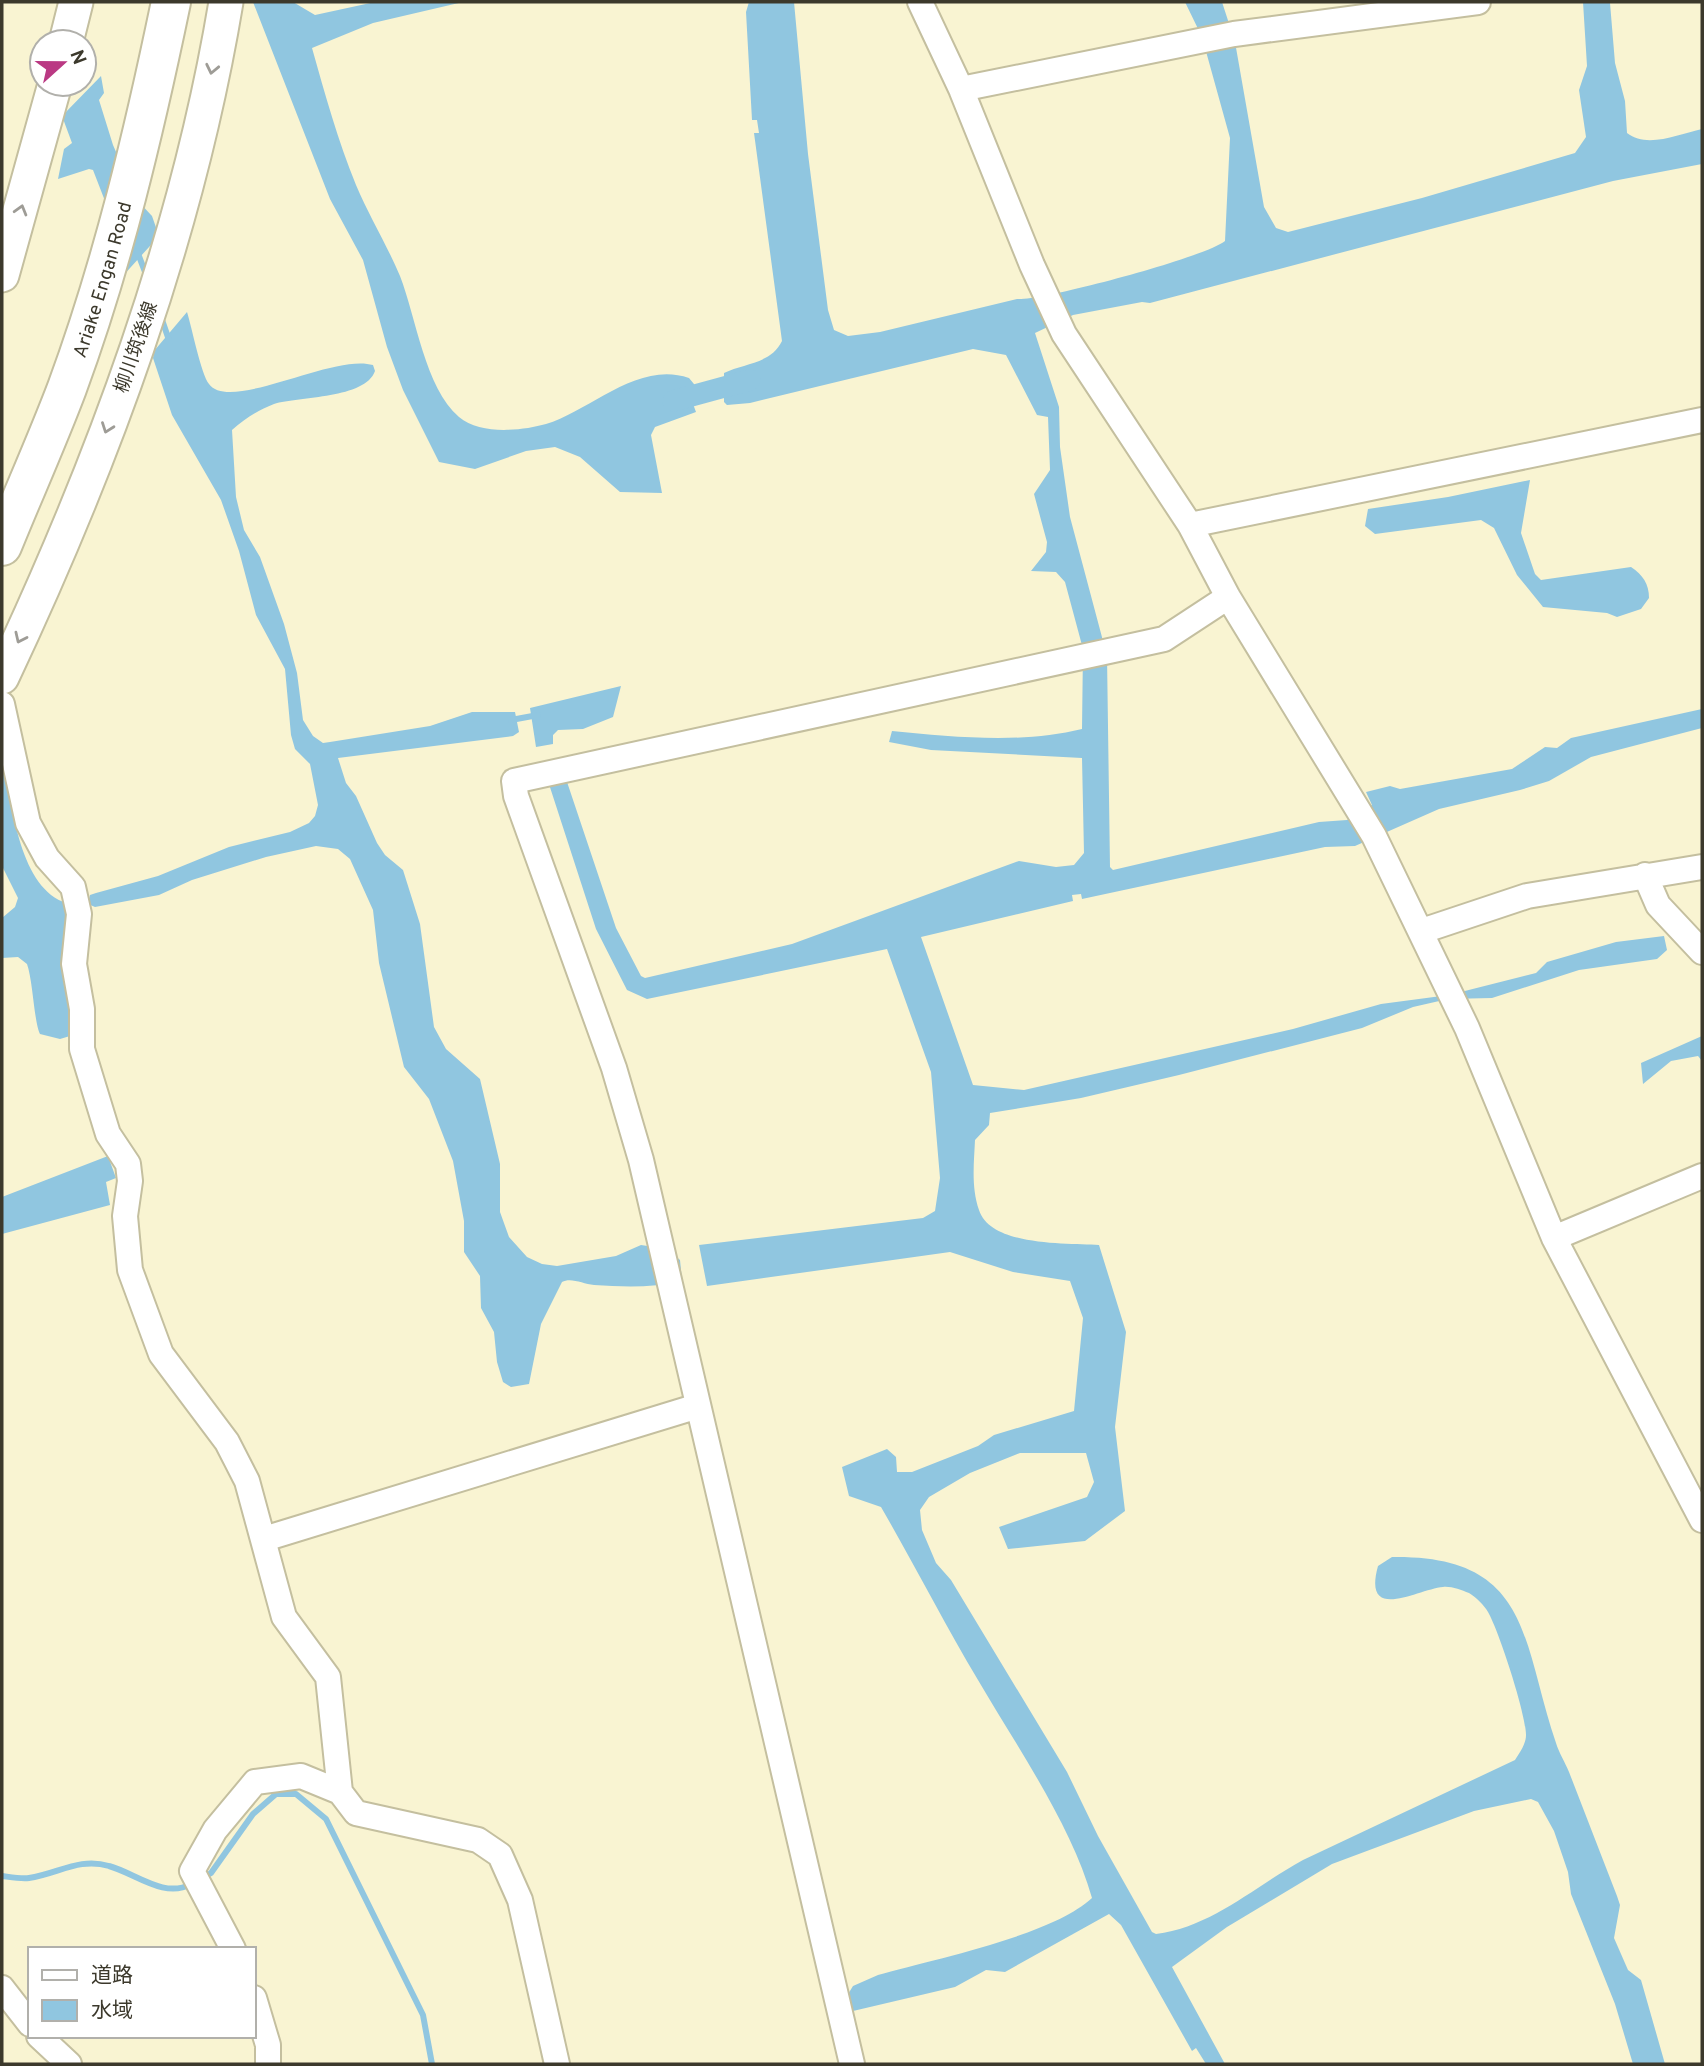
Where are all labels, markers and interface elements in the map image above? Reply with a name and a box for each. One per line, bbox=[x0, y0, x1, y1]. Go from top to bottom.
north arrow bbox=[28, 28, 98, 98]
text: N bbox=[63, 47, 91, 68]
one-way arrow bbox=[206, 63, 221, 75]
street label: Ariake Engan Road bbox=[69, 199, 138, 361]
one-way arrow bbox=[13, 204, 27, 216]
street label: 柳川筑後線 bbox=[110, 299, 164, 396]
one-way arrow bbox=[101, 421, 115, 433]
one-way arrow bbox=[15, 631, 29, 643]
legend bbox=[28, 1947, 256, 2038]
text: 道路 bbox=[91, 1963, 133, 1990]
text: 水域 bbox=[91, 1998, 133, 2025]

